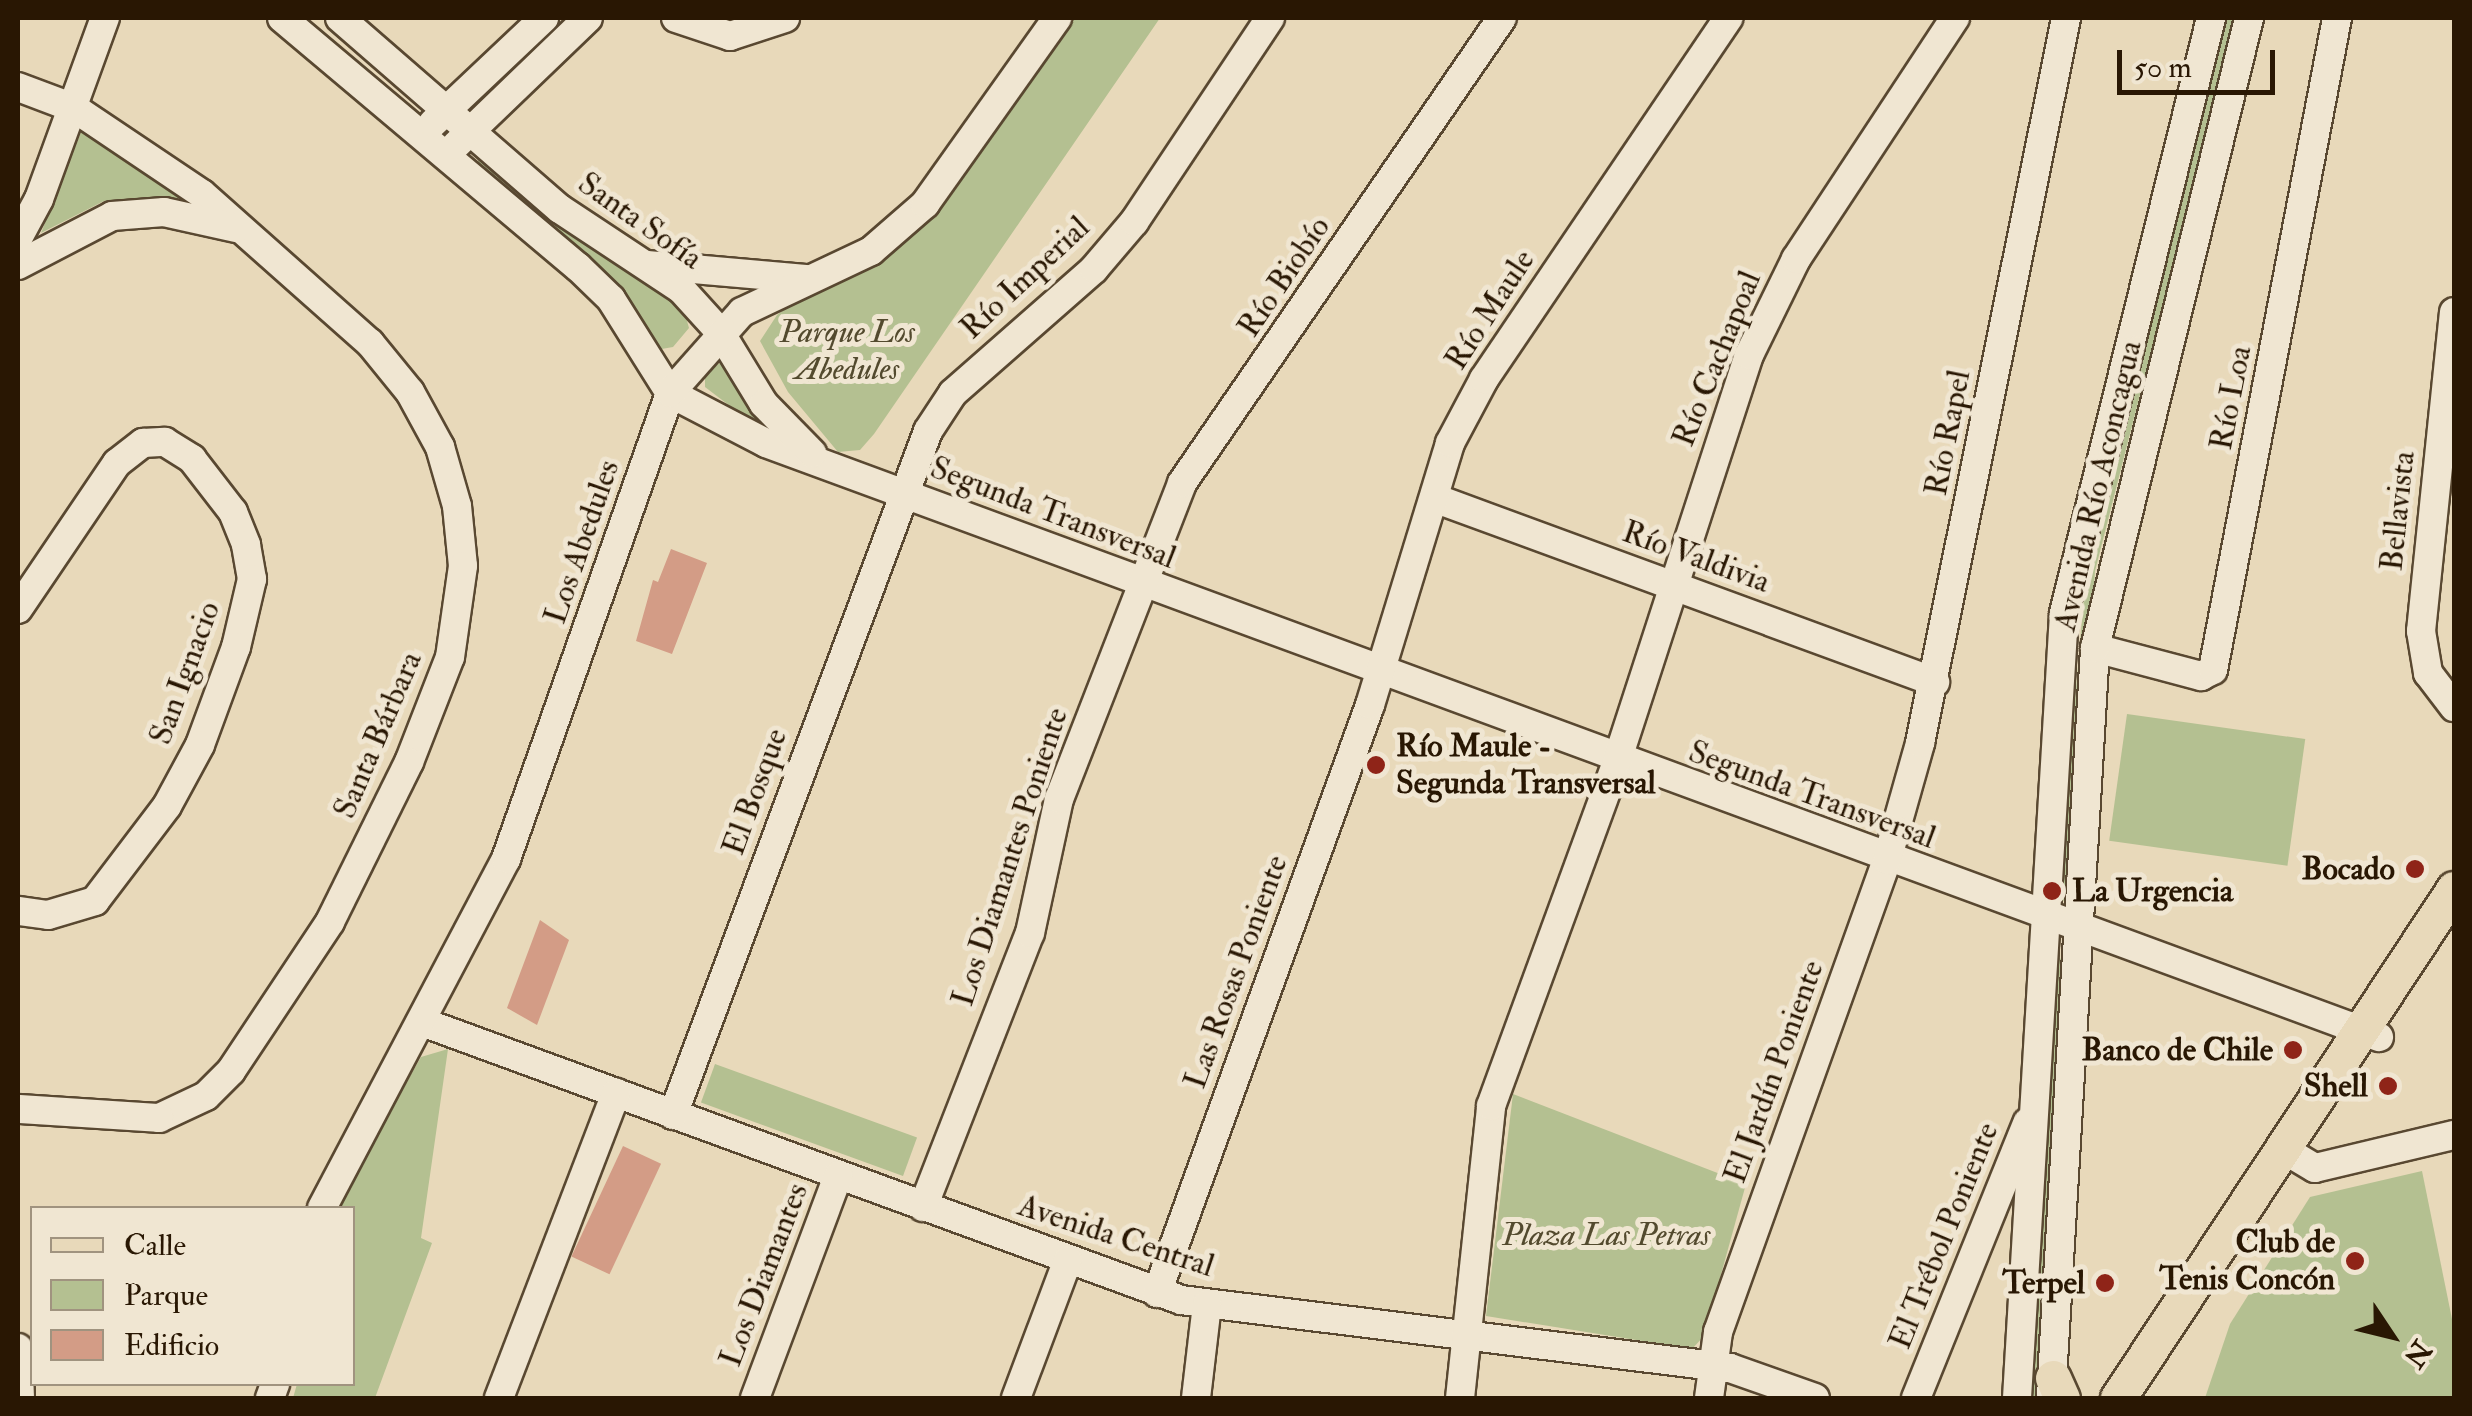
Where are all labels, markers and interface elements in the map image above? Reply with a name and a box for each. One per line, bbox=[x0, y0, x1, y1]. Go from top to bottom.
scale bar bbox=[2122, 30, 2280, 92]
text: 50 m bbox=[2134, 49, 2192, 86]
street label: Santa Sofía bbox=[571, 164, 709, 278]
street label: Río Imperial bbox=[953, 209, 1097, 347]
street label: Río Biobío bbox=[1230, 209, 1338, 345]
street label: Río Maule bbox=[1437, 243, 1543, 377]
street label: Río Cachapoal bbox=[1664, 266, 1770, 452]
park label: Parque Los Abedules bbox=[779, 314, 915, 389]
street label: Avenida Río Aconcagua bbox=[2046, 337, 2150, 635]
street label: Río Loa bbox=[2202, 343, 2260, 453]
street label: Río Rapel bbox=[1917, 367, 1979, 499]
street label: Segunda Transversal bbox=[925, 449, 1181, 577]
street label: Bellavista bbox=[2373, 449, 2423, 573]
street label: Los Abedules bbox=[536, 455, 628, 629]
street label: Río Valdivia bbox=[1617, 513, 1775, 601]
street label: San Ignacio bbox=[141, 596, 229, 750]
street label: Santa Bárbara bbox=[326, 646, 430, 824]
street label: Los Diamantes Poniente bbox=[944, 703, 1076, 1011]
street label: El Bosque bbox=[714, 723, 796, 861]
place label: Río Maule - Segunda Transversal bbox=[1396, 728, 1656, 803]
street label: Segunda Transversal bbox=[1683, 733, 1941, 857]
marker: Río Maule - Segunda Transversal bbox=[1365, 754, 1387, 776]
street label: Las Rosas Poniente bbox=[1176, 850, 1296, 1094]
place label: Bocado bbox=[2301, 850, 2395, 888]
marker: Bocado bbox=[2404, 858, 2426, 880]
place label: La Urgencia bbox=[2072, 872, 2233, 910]
marker: La Urgencia bbox=[2041, 880, 2063, 902]
street label: El Jardín Poniente bbox=[1716, 955, 1832, 1189]
place label: Banco de Chile bbox=[2081, 1031, 2273, 1069]
marker: Banco de Chile bbox=[2282, 1039, 2304, 1061]
place label: Shell bbox=[2304, 1067, 2368, 1105]
marker: Shell bbox=[2377, 1075, 2399, 1097]
street label: El Trébol Poniente bbox=[1881, 1117, 2007, 1355]
street label: Los Diamantes bbox=[711, 1178, 817, 1372]
street label: Avenida Central bbox=[1013, 1186, 1219, 1286]
legend bbox=[30, 1206, 355, 1386]
park label: Plaza Las Petras bbox=[1502, 1216, 1710, 1254]
place label: Club de Tenis Concón bbox=[2159, 1224, 2335, 1299]
text: Calle bbox=[124, 1227, 186, 1264]
marker: Club de Tenis Concón bbox=[2344, 1250, 2366, 1272]
place label: Terpel bbox=[2002, 1264, 2085, 1302]
marker: Terpel bbox=[2094, 1272, 2116, 1294]
text: Parque bbox=[124, 1277, 208, 1314]
north arrow bbox=[2342, 1286, 2442, 1386]
text: Edificio bbox=[124, 1327, 219, 1364]
text: N bbox=[2395, 1333, 2439, 1374]

